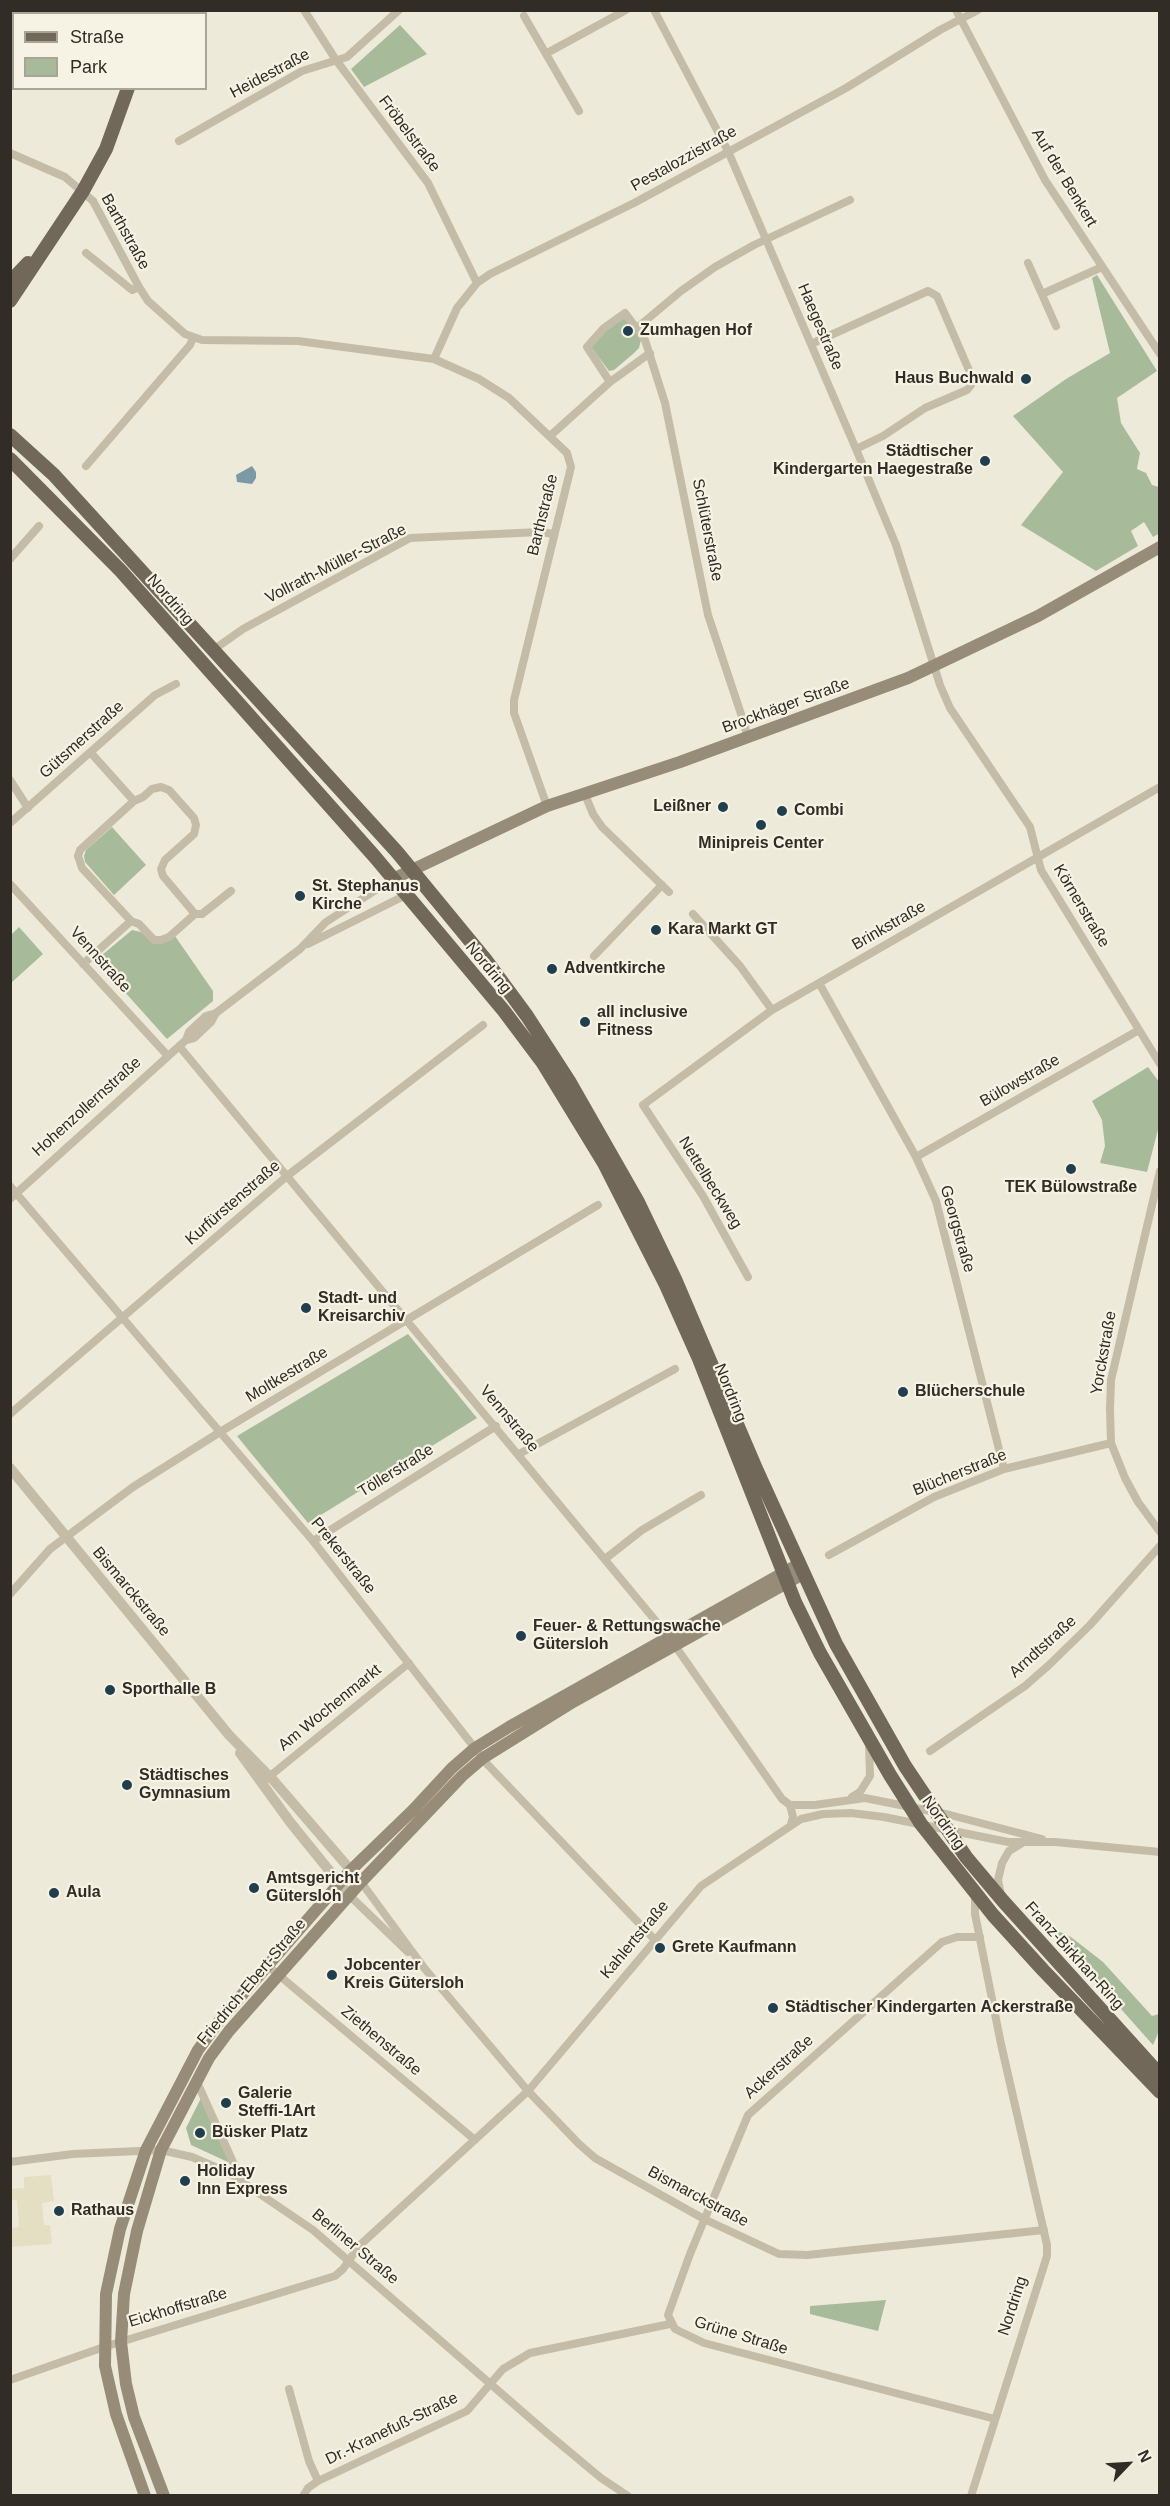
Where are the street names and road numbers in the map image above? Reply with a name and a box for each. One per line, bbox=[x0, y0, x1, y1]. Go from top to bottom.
street label: Heidestraße bbox=[227, 45, 313, 103]
street label: Fröbelstraße bbox=[374, 92, 444, 176]
street label: Pestalozzistraße bbox=[628, 122, 740, 196]
street label: Auf der Benkert bbox=[1027, 125, 1101, 231]
street label: Barthstraße bbox=[96, 191, 154, 273]
street label: Haegestraße bbox=[793, 281, 847, 373]
street label: Barthstraße bbox=[524, 472, 562, 558]
street label: Schlüterstraße bbox=[688, 477, 726, 583]
street label: Vollrath-Müller-Straße bbox=[262, 520, 410, 608]
street label: Nordring bbox=[143, 571, 197, 629]
street label: Brockhäger Straße bbox=[720, 674, 852, 738]
street label: Gütsmerstraße bbox=[36, 697, 128, 783]
street label: Körnerstraße bbox=[1049, 861, 1113, 951]
street label: Brinkstraße bbox=[849, 897, 929, 955]
street label: Vennstraße bbox=[65, 923, 135, 997]
street label: Nordring bbox=[461, 938, 515, 998]
street label: Bülowstraße bbox=[977, 1050, 1063, 1112]
street label: Hohenzollernstraße bbox=[29, 1053, 145, 1161]
street label: Nettelbeckweg bbox=[674, 1133, 746, 1233]
street label: Kurfürstenstraße bbox=[182, 1157, 284, 1249]
street label: Georgstraße bbox=[935, 1183, 979, 1275]
street label: Yorckstraße bbox=[1087, 1310, 1121, 1396]
street label: Moltkestraße bbox=[242, 1343, 332, 1407]
street label: Nordring bbox=[710, 1361, 750, 1425]
street label: Vennstraße bbox=[475, 1381, 543, 1457]
street label: Töllerstraße bbox=[355, 1440, 437, 1502]
street label: Blücherstraße bbox=[910, 1445, 1010, 1501]
street label: Prekerstraße bbox=[306, 1514, 380, 1598]
street label: Bismarckstraße bbox=[88, 1543, 174, 1641]
street label: Arndtstraße bbox=[1006, 1612, 1080, 1682]
street label: Am Wochenmarkt bbox=[275, 1661, 385, 1755]
street label: Nordring bbox=[917, 1793, 969, 1853]
street label: Kahlertstraße bbox=[597, 1897, 673, 1983]
street label: Franz-Birkhan-Ring bbox=[1020, 1898, 1128, 2014]
street label: Friedrich-Ebert-Straße bbox=[193, 1915, 311, 2049]
street label: Ziethenstraße bbox=[337, 2002, 425, 2080]
street label: Ackerstraße bbox=[741, 2031, 817, 2103]
street label: Bismarckstraße bbox=[644, 2162, 752, 2232]
street label: Berliner Straße bbox=[308, 2205, 402, 2289]
street label: Nordring bbox=[994, 2274, 1032, 2338]
street label: Eickhoffstraße bbox=[126, 2284, 230, 2332]
street label: Grüne Straße bbox=[692, 2313, 790, 2359]
street label: Dr.-Kranefuß-Straße bbox=[323, 2389, 461, 2469]

